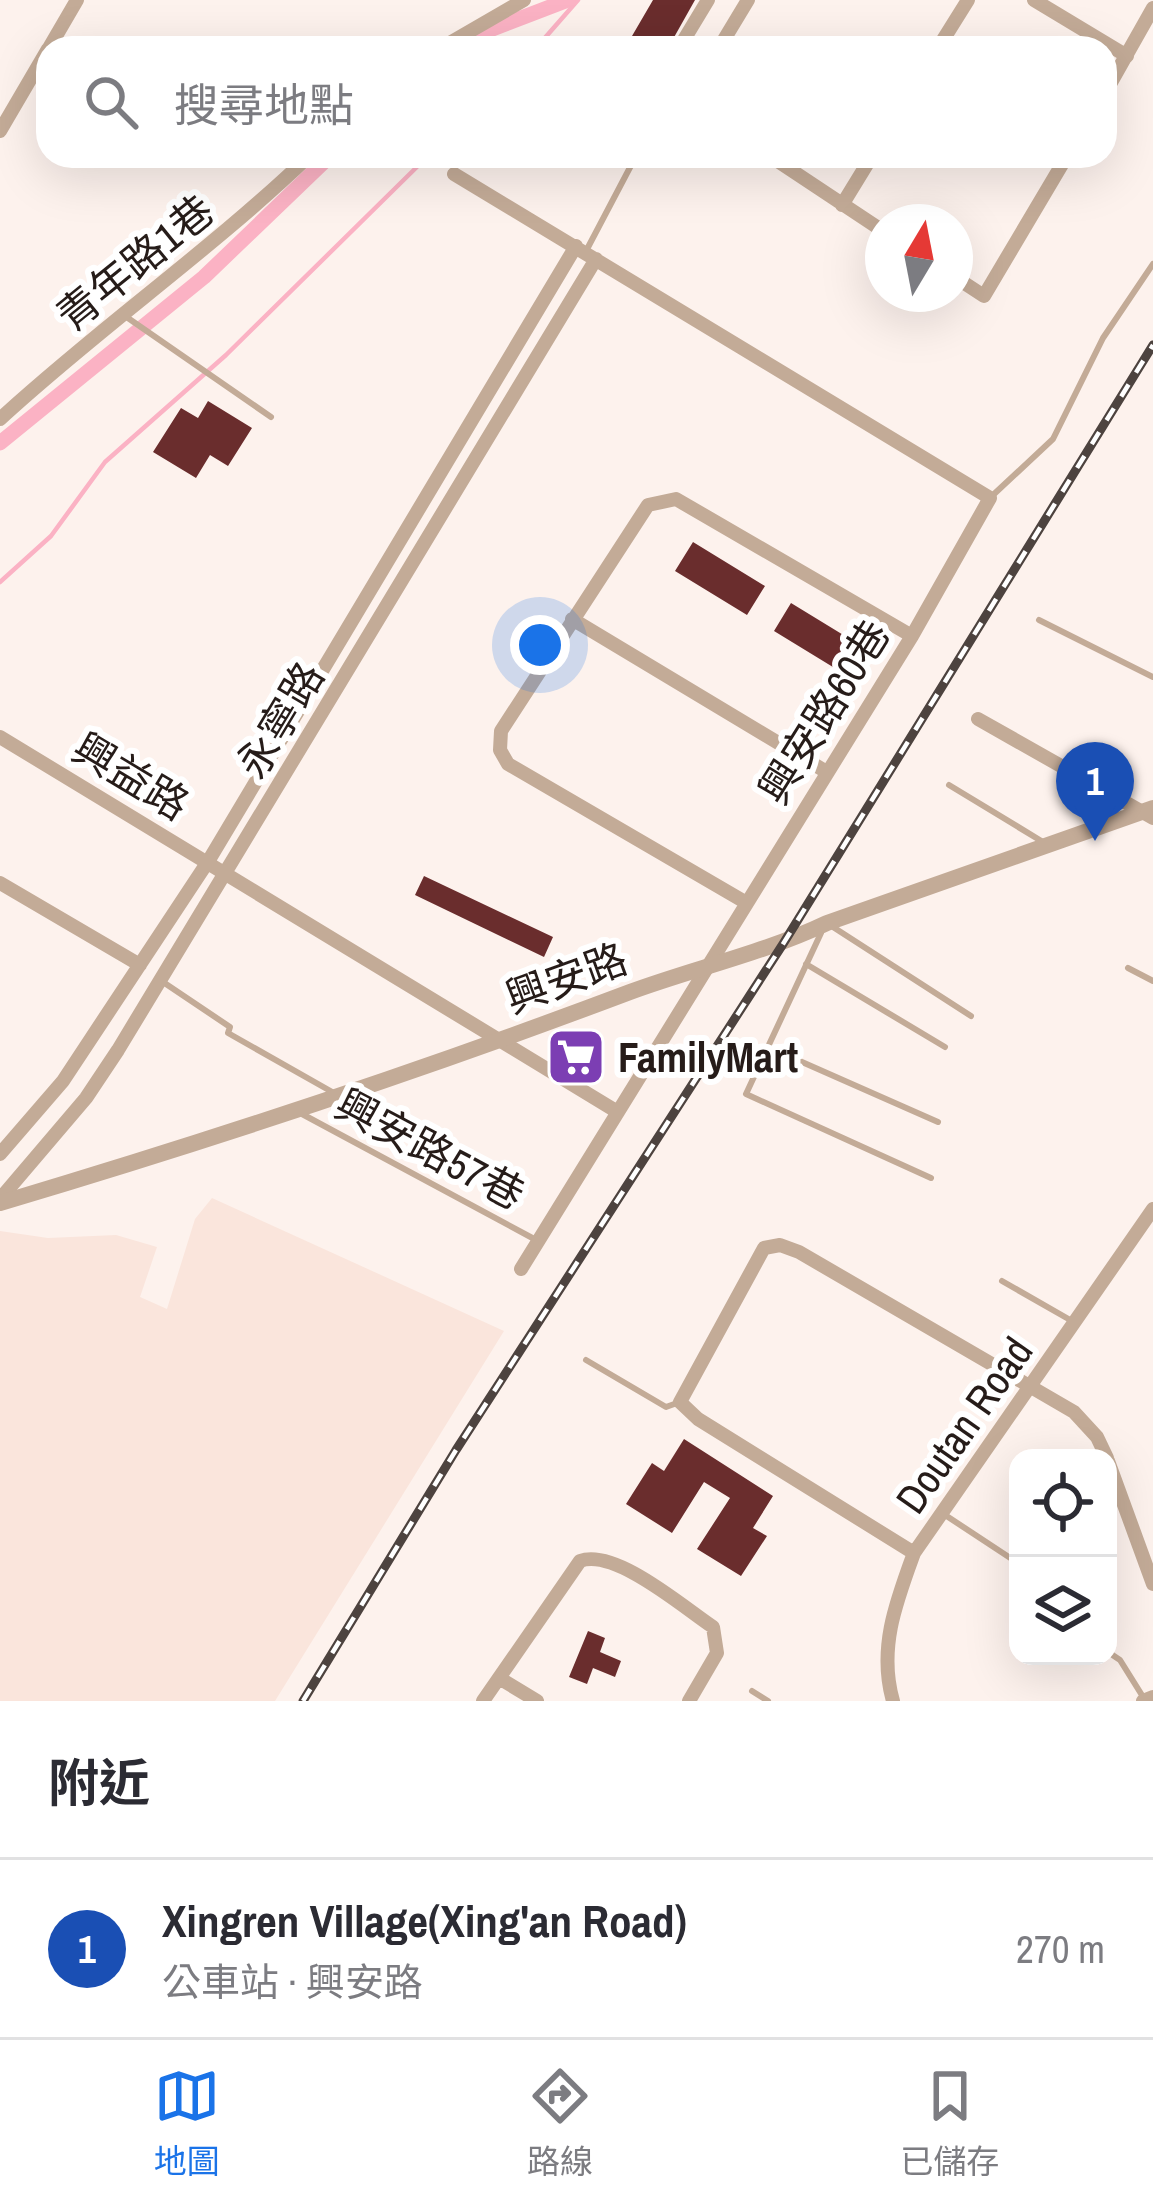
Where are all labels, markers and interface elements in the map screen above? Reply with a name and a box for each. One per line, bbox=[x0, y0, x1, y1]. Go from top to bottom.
search box bbox=[36, 36, 1117, 168]
icon: search bbox=[78, 69, 144, 135]
text: 搜尋地點 bbox=[174, 74, 354, 135]
street label: 青年路1巷 bbox=[45, 182, 225, 344]
north arrow bbox=[865, 204, 973, 312]
street label: 興安路60巷 bbox=[746, 610, 902, 814]
your location bbox=[510, 615, 570, 675]
street label: 永寧路 bbox=[224, 652, 336, 788]
street label: 興益路 bbox=[63, 720, 199, 832]
pin: 1 bbox=[1056, 742, 1134, 841]
street label: 興安路 bbox=[497, 930, 635, 1026]
supermarket icon: FamilyMart bbox=[545, 1026, 607, 1088]
place label: FamilyMart bbox=[618, 1029, 798, 1085]
street label: 興安路57巷 bbox=[326, 1076, 534, 1222]
street label: Doutan Road bbox=[883, 1326, 1045, 1524]
map controls bbox=[1009, 1449, 1117, 1665]
button: locate bbox=[1009, 1449, 1117, 1557]
button: layers bbox=[1009, 1557, 1117, 1665]
text: 附近 bbox=[48, 1748, 150, 1817]
text: Xingren Village(Xing'an Road) bbox=[162, 1890, 687, 1951]
text: 1 bbox=[78, 1923, 96, 1975]
text: 270 m bbox=[1016, 1923, 1105, 1975]
text: 公車站 · 興安路 bbox=[162, 1956, 423, 2008]
tab: 地圖 bbox=[154, 2063, 220, 2183]
tab: 路線 bbox=[527, 2063, 593, 2183]
tab: 已儲存 bbox=[900, 2063, 999, 2183]

